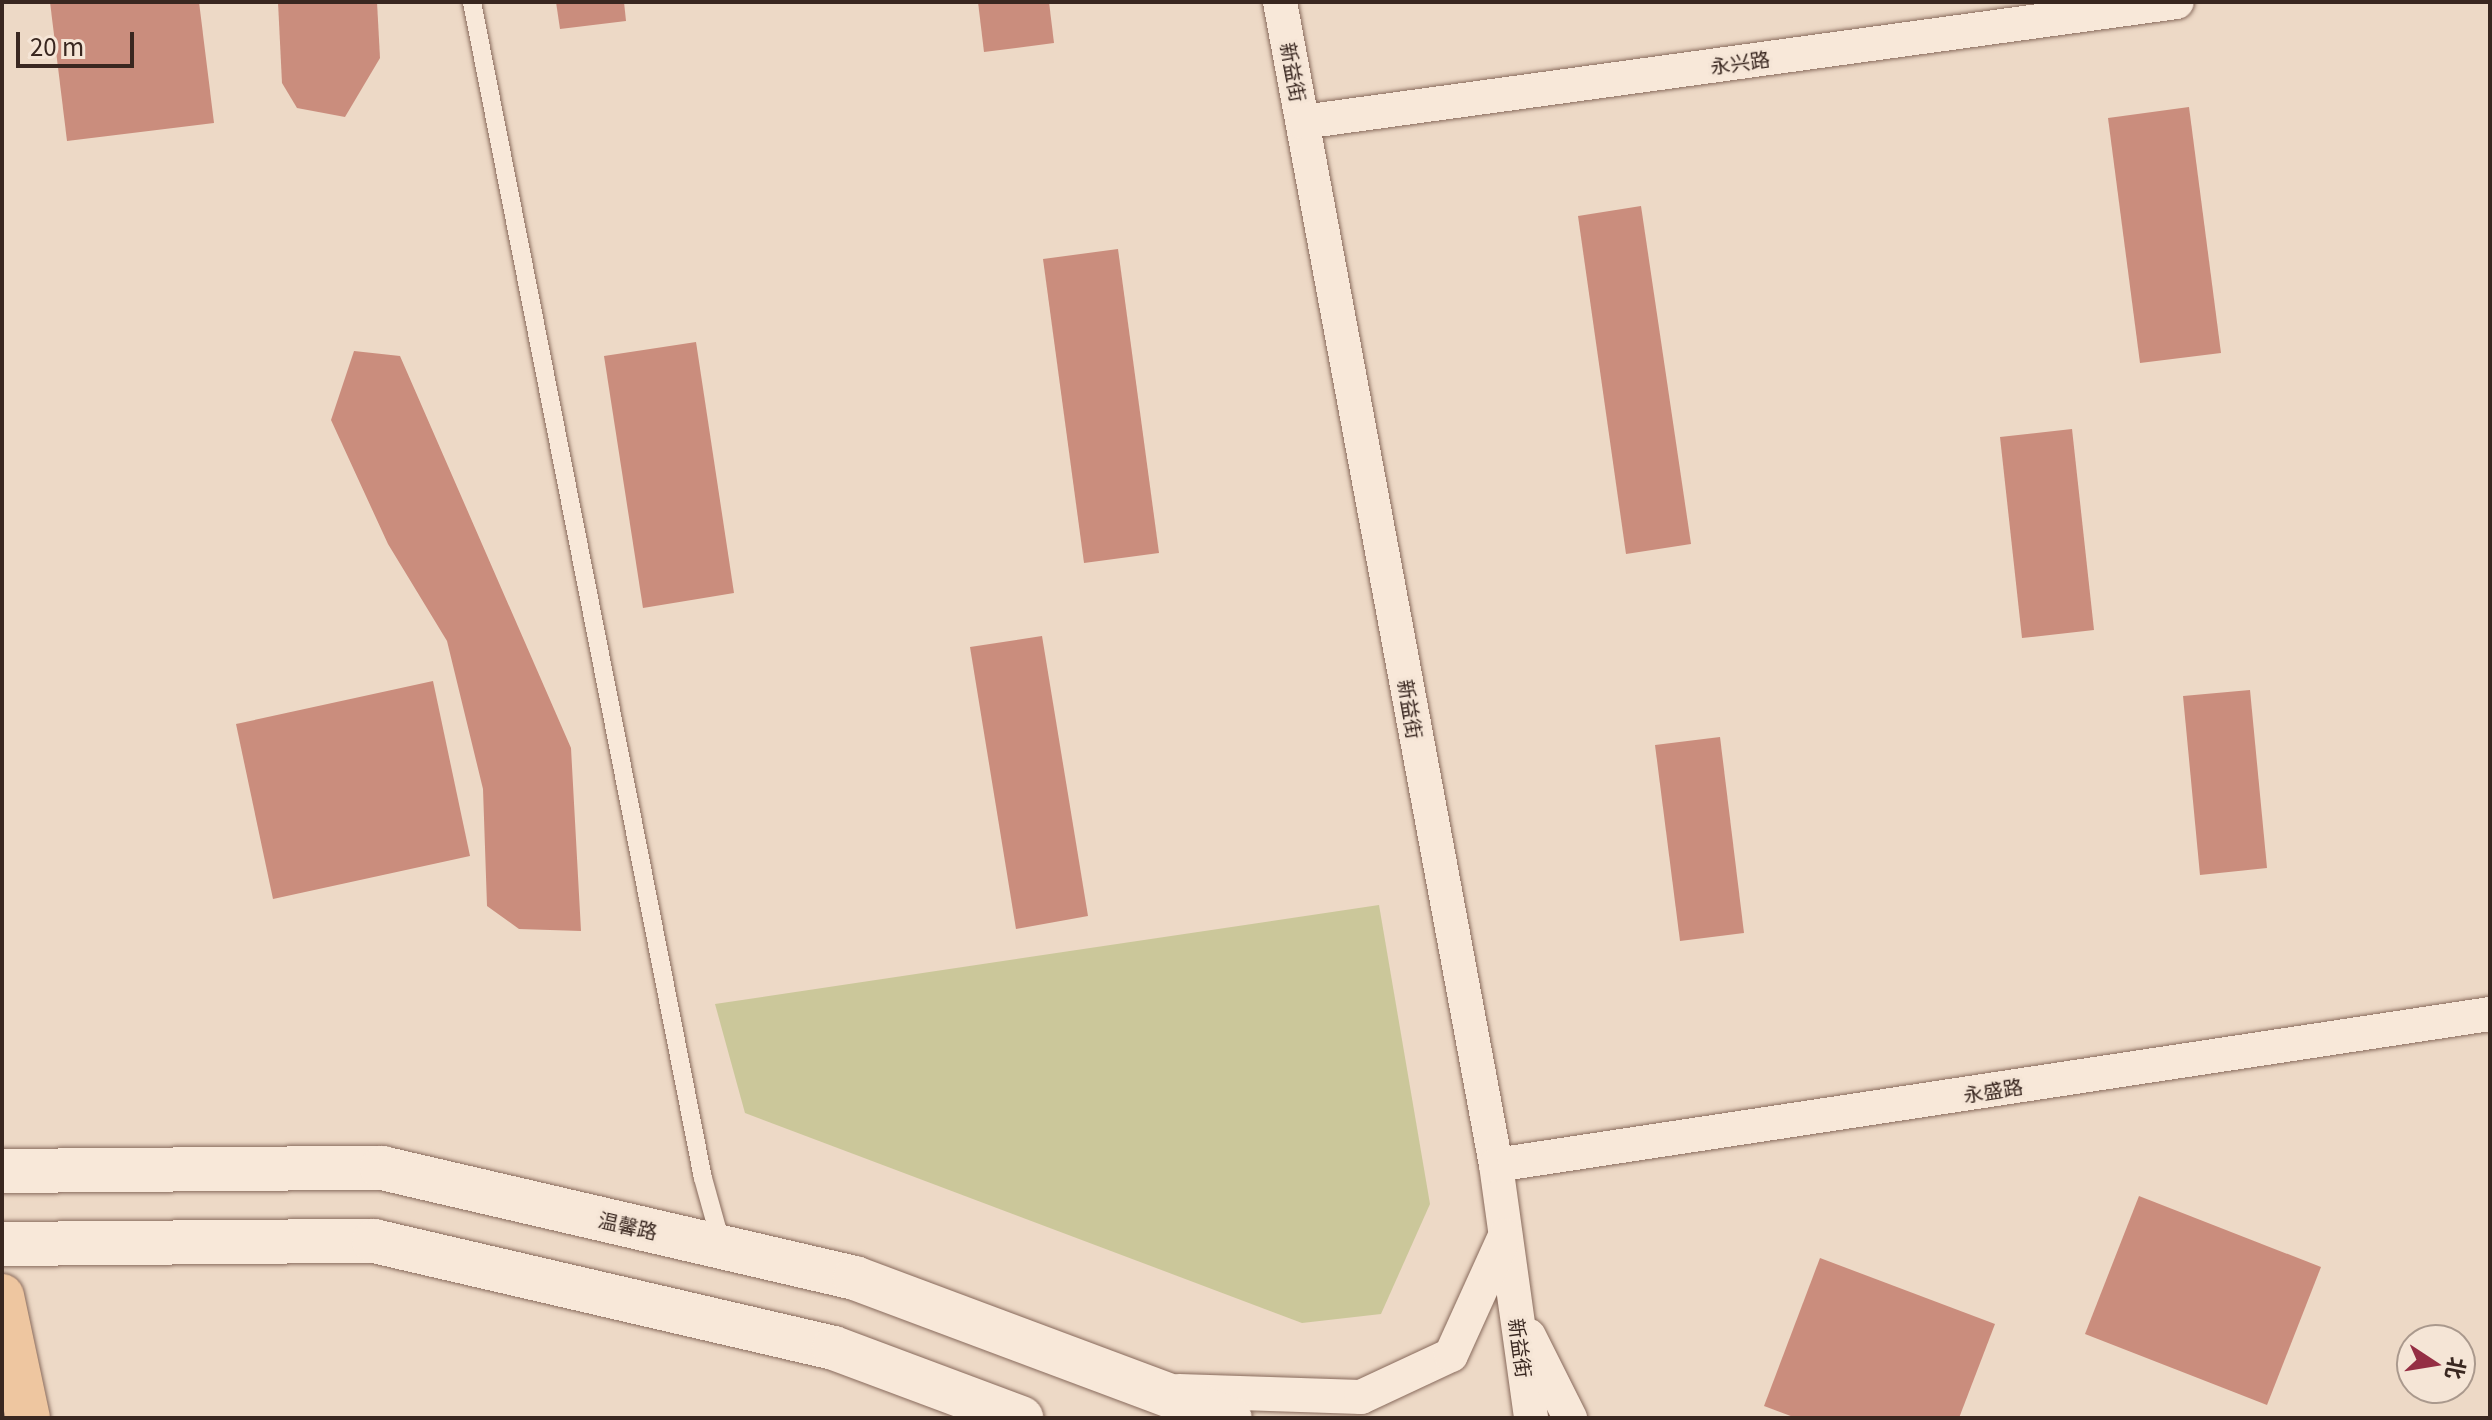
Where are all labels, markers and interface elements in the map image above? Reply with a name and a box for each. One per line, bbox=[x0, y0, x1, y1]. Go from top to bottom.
scale bar bbox=[20, 16, 138, 66]
text: 20 m bbox=[30, 28, 84, 63]
street label: 新益街 bbox=[1276, 40, 1312, 104]
street label: 永兴路 bbox=[1709, 46, 1771, 78]
street label: 新益街 bbox=[1394, 677, 1428, 741]
street label: 永盛路 bbox=[1961, 1073, 2025, 1107]
street label: 温馨路 bbox=[596, 1207, 660, 1243]
street label: 新益街 bbox=[1505, 1317, 1537, 1379]
north arrow bbox=[2396, 1324, 2476, 1404]
text: 北 bbox=[2440, 1354, 2475, 1383]

